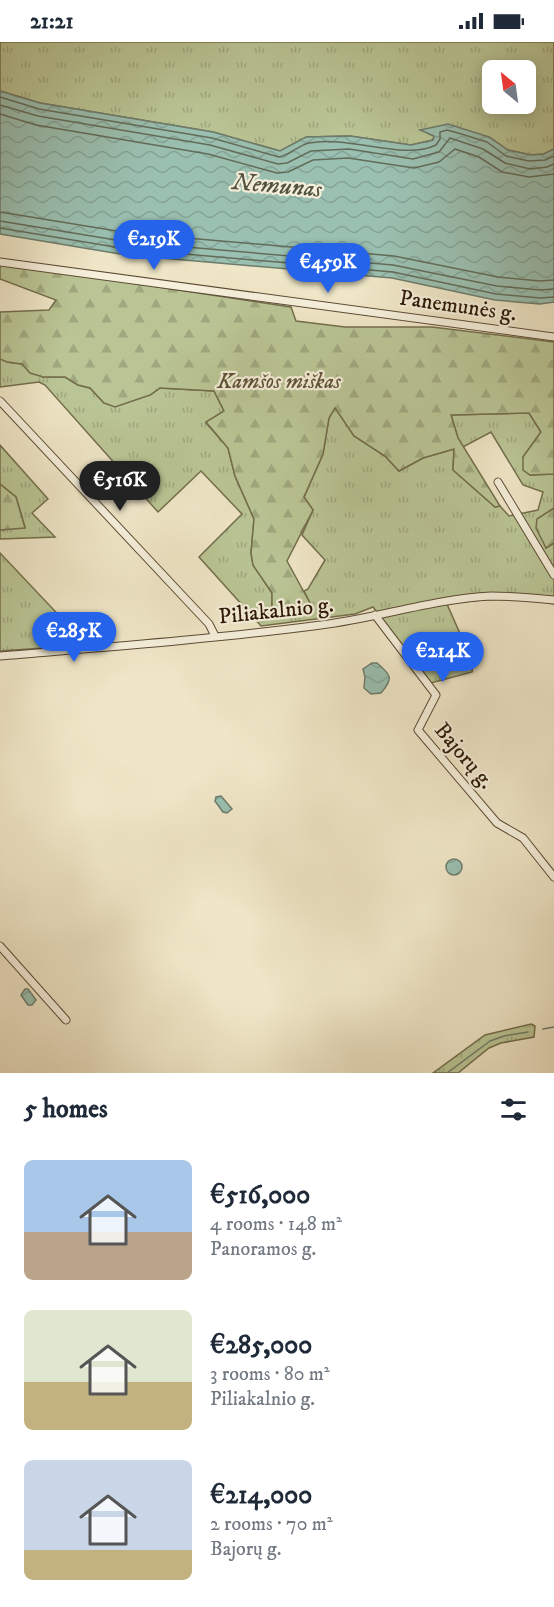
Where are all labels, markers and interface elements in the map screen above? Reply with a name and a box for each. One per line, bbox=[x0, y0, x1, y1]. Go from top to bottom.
text: 21:21 bbox=[30, 8, 74, 35]
north arrow bbox=[482, 60, 536, 114]
map controls bbox=[482, 60, 536, 114]
water label: Nemunas bbox=[229, 167, 324, 205]
pin: €219K bbox=[112, 220, 196, 271]
text: €219K bbox=[128, 227, 180, 252]
pin: €459K bbox=[286, 243, 370, 294]
text: €459K bbox=[299, 250, 357, 275]
street label: Panemunės g. bbox=[398, 284, 518, 328]
park label: Kamšos miškas bbox=[216, 368, 342, 395]
pin: €516K bbox=[78, 461, 162, 512]
text: €516K bbox=[93, 468, 147, 493]
street label: Piliakalnio g. bbox=[217, 592, 335, 630]
pin: €285K bbox=[32, 612, 116, 663]
text: €285K bbox=[46, 619, 102, 644]
pin: €214K bbox=[401, 632, 485, 683]
text: €214K bbox=[416, 639, 470, 664]
street label: Bajorų g. bbox=[428, 717, 500, 795]
text: 5 homes bbox=[24, 1093, 108, 1126]
icon: filters bbox=[497, 1093, 530, 1126]
text: €516,000 bbox=[210, 1179, 310, 1212]
icon: home bbox=[72, 1184, 144, 1256]
text: 4 rooms · 148 m² bbox=[210, 1212, 342, 1237]
text: Panoramos g. bbox=[210, 1237, 316, 1262]
text: €285,000 bbox=[210, 1329, 312, 1362]
icon: home bbox=[72, 1334, 144, 1406]
text: 3 rooms · 80 m² bbox=[210, 1362, 330, 1387]
text: Piliakalnio g. bbox=[210, 1387, 315, 1412]
text: €214,000 bbox=[210, 1479, 312, 1512]
icon: home bbox=[72, 1484, 144, 1556]
text: 2 rooms · 70 m² bbox=[210, 1512, 333, 1537]
text: Bajorų g. bbox=[210, 1537, 281, 1562]

